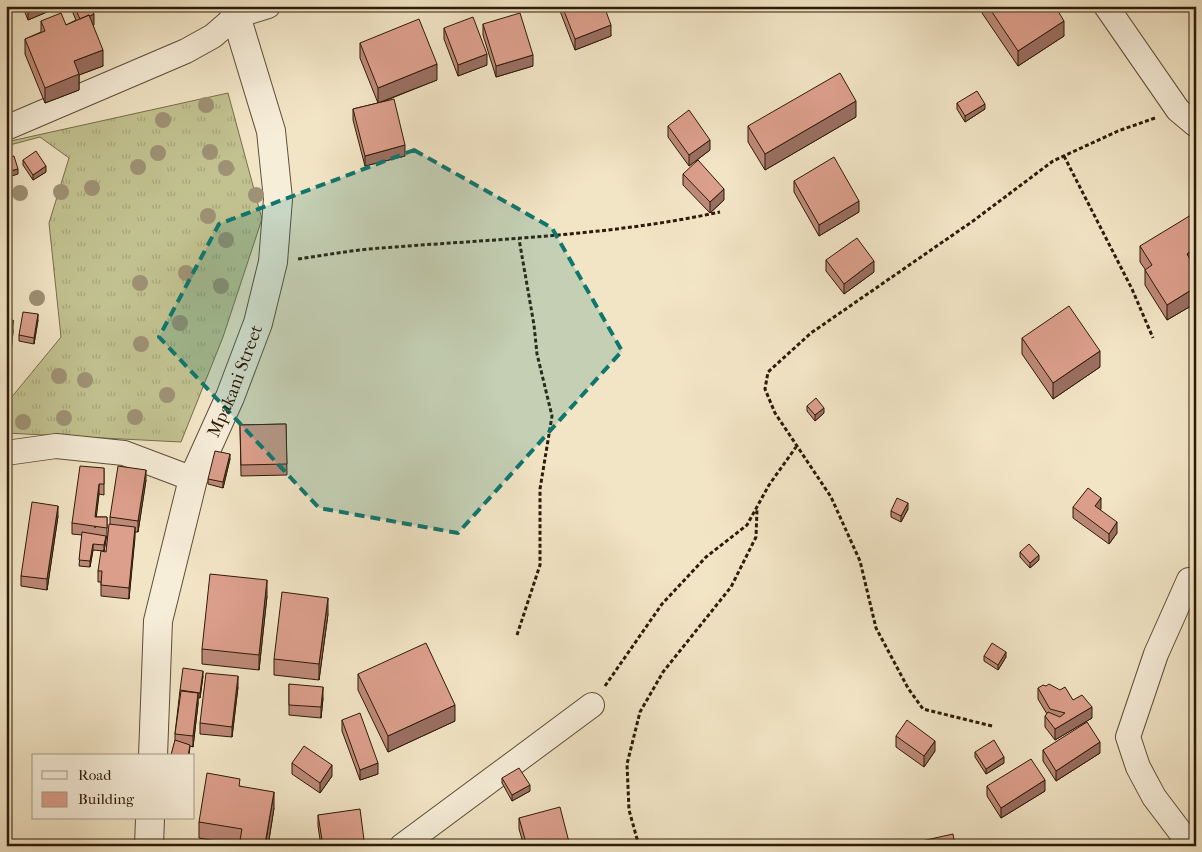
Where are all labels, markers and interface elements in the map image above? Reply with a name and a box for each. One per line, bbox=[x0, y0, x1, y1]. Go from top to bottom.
street label: Mpakani Street bbox=[203, 321, 267, 440]
legend bbox=[32, 754, 195, 820]
text: Road bbox=[78, 766, 112, 784]
text: Building bbox=[78, 790, 135, 808]

